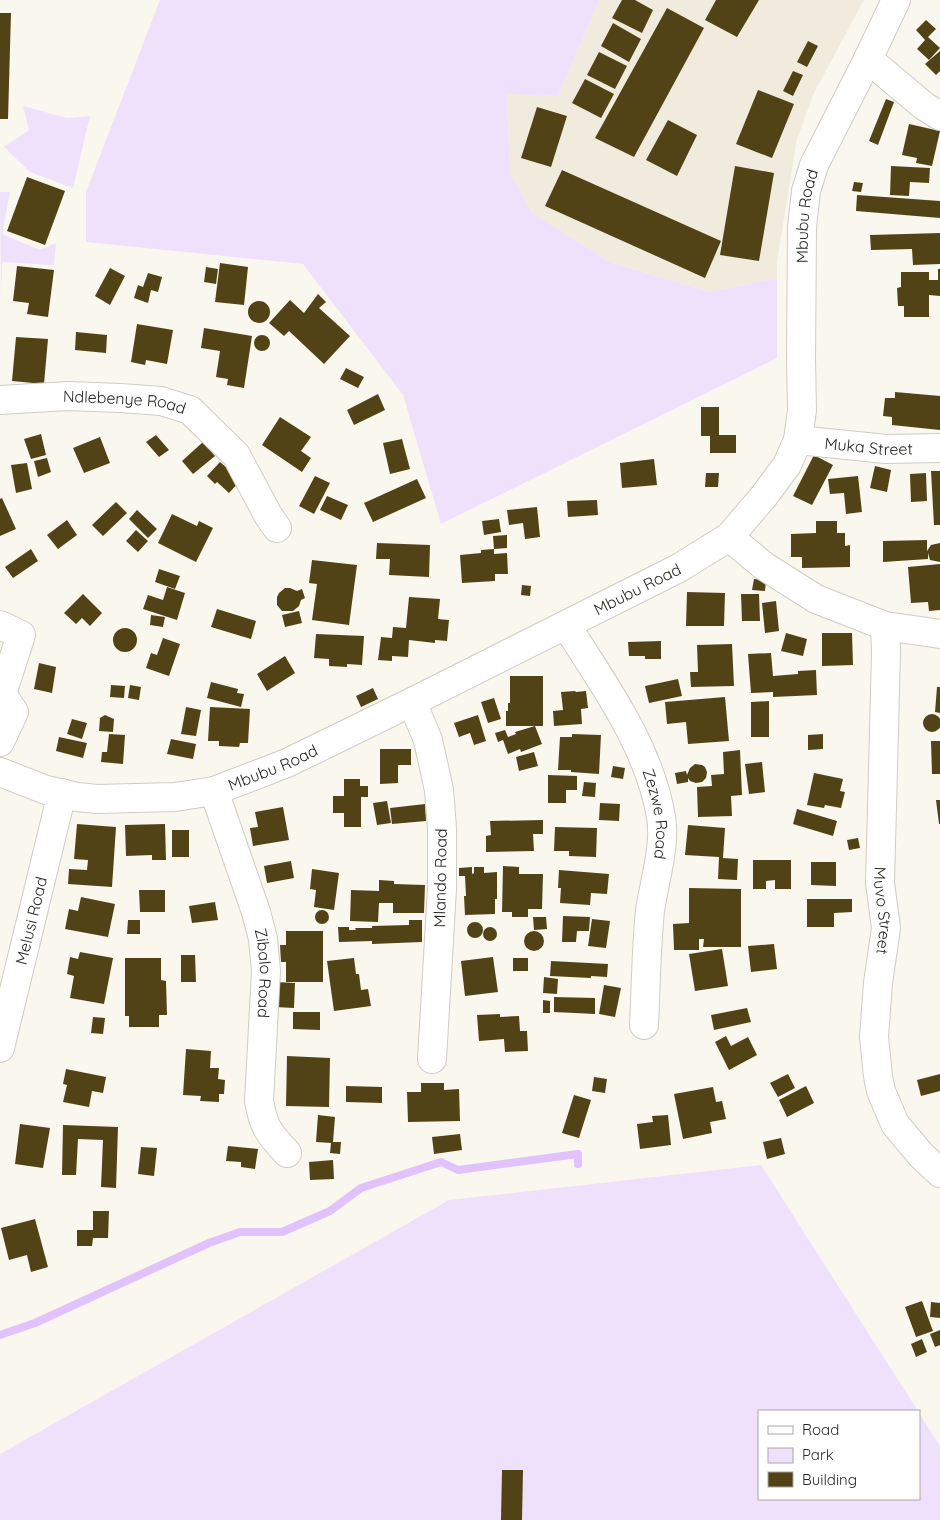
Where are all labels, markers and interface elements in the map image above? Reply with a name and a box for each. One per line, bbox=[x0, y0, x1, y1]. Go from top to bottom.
street label: Mbubu Road bbox=[792, 167, 822, 263]
street label: Ndlebenye Road bbox=[62, 386, 189, 418]
street label: Muka Street bbox=[823, 433, 913, 459]
street label: Mbubu Road bbox=[590, 559, 684, 619]
street label: Mbubu Road bbox=[225, 740, 321, 795]
street label: Zezwe Road bbox=[638, 766, 672, 861]
street label: Mlando Road bbox=[429, 828, 451, 928]
street label: Muvo Street bbox=[870, 866, 896, 956]
street label: Melusi Road bbox=[11, 875, 51, 967]
street label: Zibalo Road bbox=[251, 926, 276, 1019]
legend bbox=[758, 1410, 920, 1500]
text: Road bbox=[802, 1420, 839, 1439]
text: Park bbox=[802, 1445, 834, 1464]
text: Building bbox=[802, 1470, 857, 1489]

